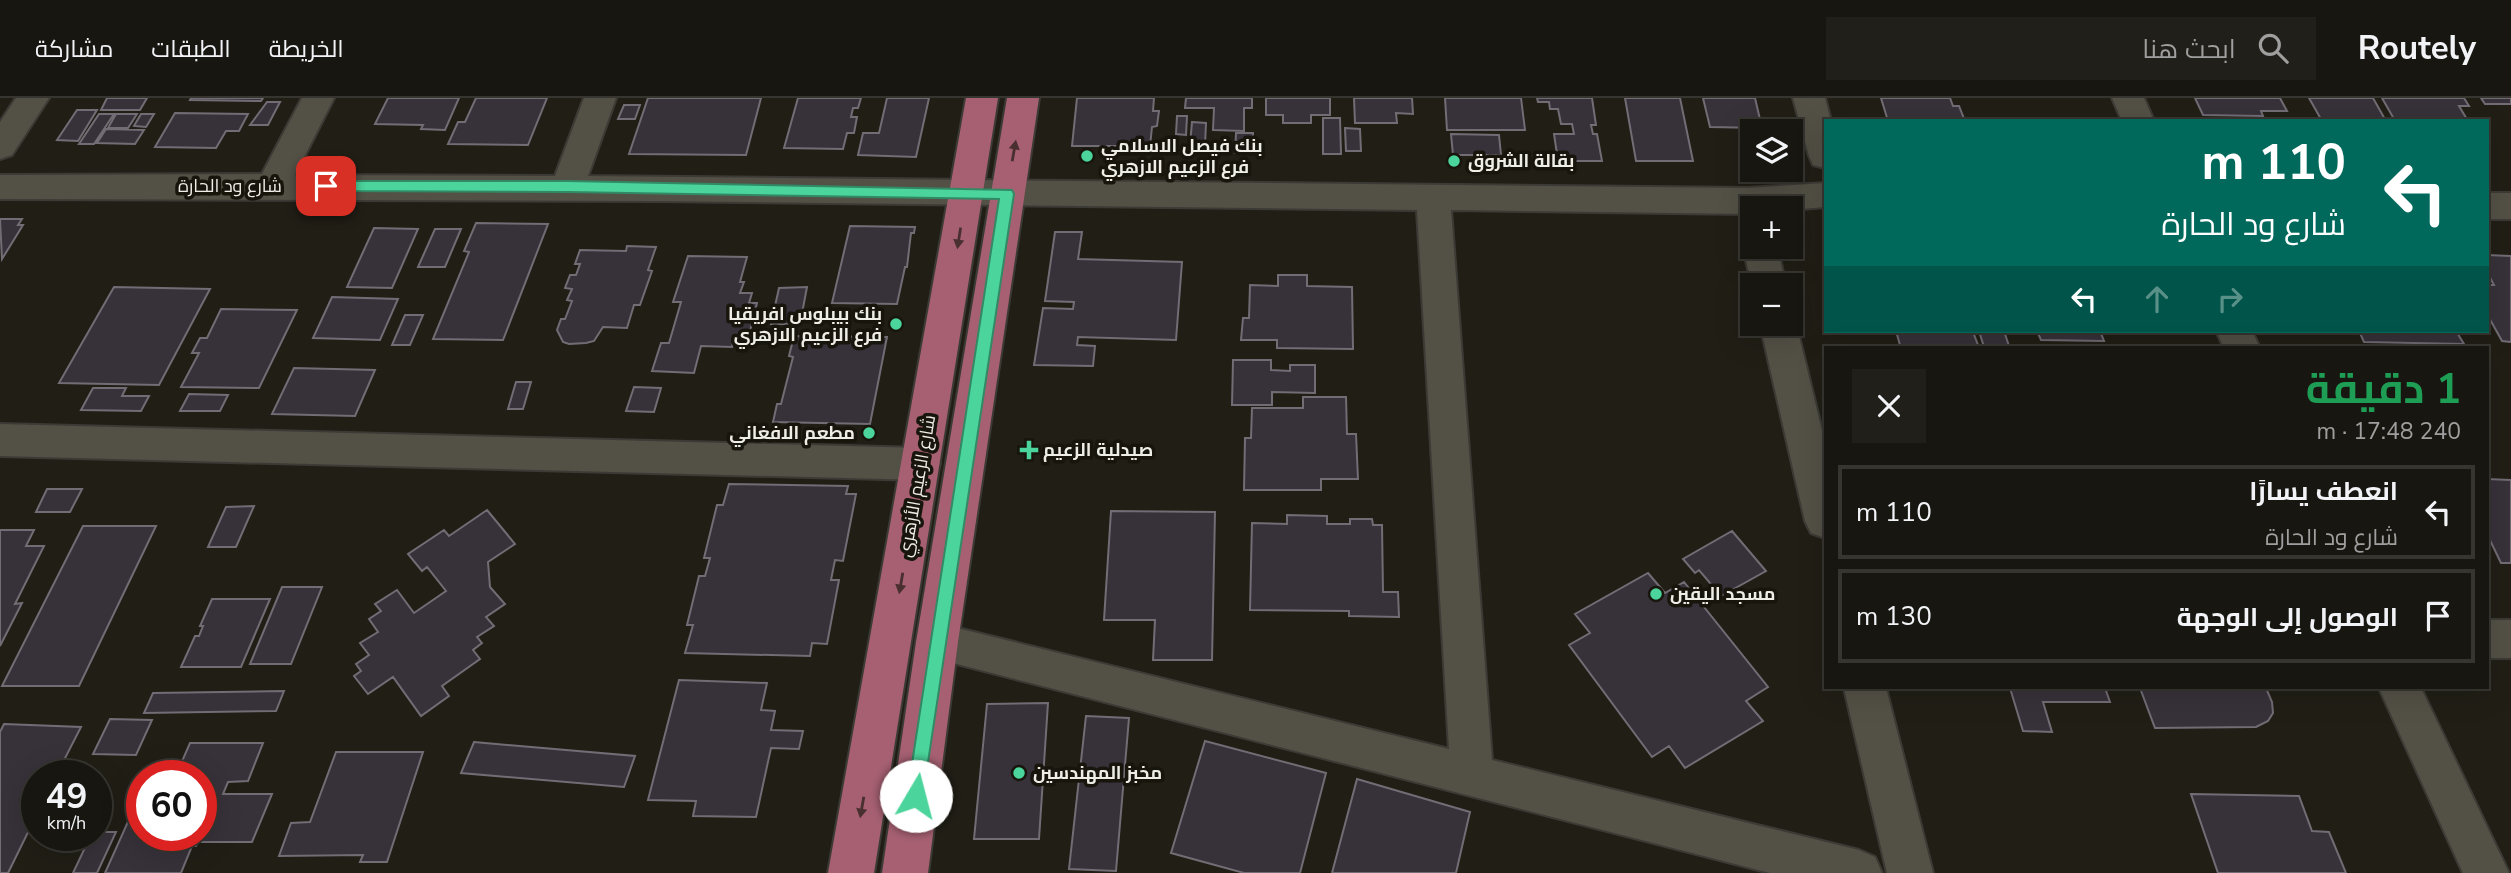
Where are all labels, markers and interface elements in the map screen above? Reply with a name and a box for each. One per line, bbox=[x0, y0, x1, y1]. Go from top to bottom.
search box bbox=[1826, 17, 2316, 80]
text: Routely bbox=[2358, 26, 2476, 71]
icon: search bbox=[2254, 29, 2292, 67]
text: ابحث هنا bbox=[2142, 32, 2236, 67]
text: مشاركة bbox=[35, 33, 113, 65]
text: الطبقات bbox=[151, 33, 231, 65]
text: الخريطة bbox=[269, 33, 344, 65]
map controls bbox=[1740, 119, 1803, 336]
button: layers bbox=[1740, 119, 1803, 182]
text: 110 m bbox=[2202, 129, 2346, 196]
place label: بنك فيصل الاسلامي فرع الزعيم الازهري bbox=[1101, 134, 1263, 181]
one-way arrow bbox=[1009, 140, 1020, 162]
icon: left bbox=[2370, 147, 2461, 238]
marker: بنك فيصل الاسلامي فرع الزعيم الازهري bbox=[1079, 148, 1095, 164]
place label: بقالة الشروق bbox=[1468, 149, 1574, 173]
marker: بقالة الشروق bbox=[1446, 153, 1462, 169]
pin bbox=[296, 156, 356, 216]
icon: arrive bbox=[307, 167, 345, 205]
street label: شارع ود الحارة bbox=[178, 174, 282, 198]
button: + bbox=[1740, 196, 1803, 259]
text: شارع ود الحارة bbox=[2161, 203, 2346, 246]
one-way arrow bbox=[953, 227, 964, 249]
button: − bbox=[1740, 273, 1803, 336]
icon: left bbox=[2065, 280, 2103, 318]
icon: ahead bbox=[2138, 280, 2176, 318]
icon: right bbox=[2211, 280, 2249, 318]
place label: بنك بيبلوس افريقيا فرع الزعيم الازهري bbox=[728, 302, 882, 349]
marker: بنك بيبلوس افريقيا فرع الزعيم الازهري bbox=[888, 316, 904, 332]
text: 1 دقيقة bbox=[2306, 361, 2461, 418]
button: close bbox=[1852, 369, 1926, 443]
street label: شارع الزعيم الأزهري bbox=[893, 413, 943, 559]
text: 240 m · 17:48 bbox=[2316, 416, 2461, 447]
place label: مطعم الافغاني bbox=[729, 421, 855, 448]
marker: مطعم الافغاني bbox=[861, 425, 877, 441]
place label: صيدلية الزعيم bbox=[1043, 438, 1153, 462]
marker: صيدلية الزعيم bbox=[1021, 442, 1037, 458]
text: انعطف يسارًا bbox=[2249, 474, 2398, 509]
icon: left bbox=[2419, 493, 2457, 531]
text: 110 m bbox=[1856, 495, 1932, 530]
text: شارع ود الحارة bbox=[2265, 522, 2398, 553]
one-way arrow bbox=[895, 572, 906, 594]
place label: مسجد اليقين bbox=[1670, 582, 1776, 606]
marker: مسجد اليقين bbox=[1648, 586, 1664, 602]
icon: arrive bbox=[2419, 597, 2457, 635]
text: 130 m bbox=[1856, 599, 1932, 634]
text: الوصول إلى الوجهة bbox=[2177, 600, 2398, 635]
position arrow bbox=[879, 759, 953, 833]
speed limit sign: 60 bbox=[126, 760, 217, 851]
place label: مخبز المهندسين bbox=[1033, 761, 1162, 785]
marker: مخبز المهندسين bbox=[1011, 765, 1027, 781]
text: 49 bbox=[45, 773, 88, 820]
one-way arrow bbox=[856, 796, 867, 818]
text: km/h bbox=[47, 811, 86, 835]

